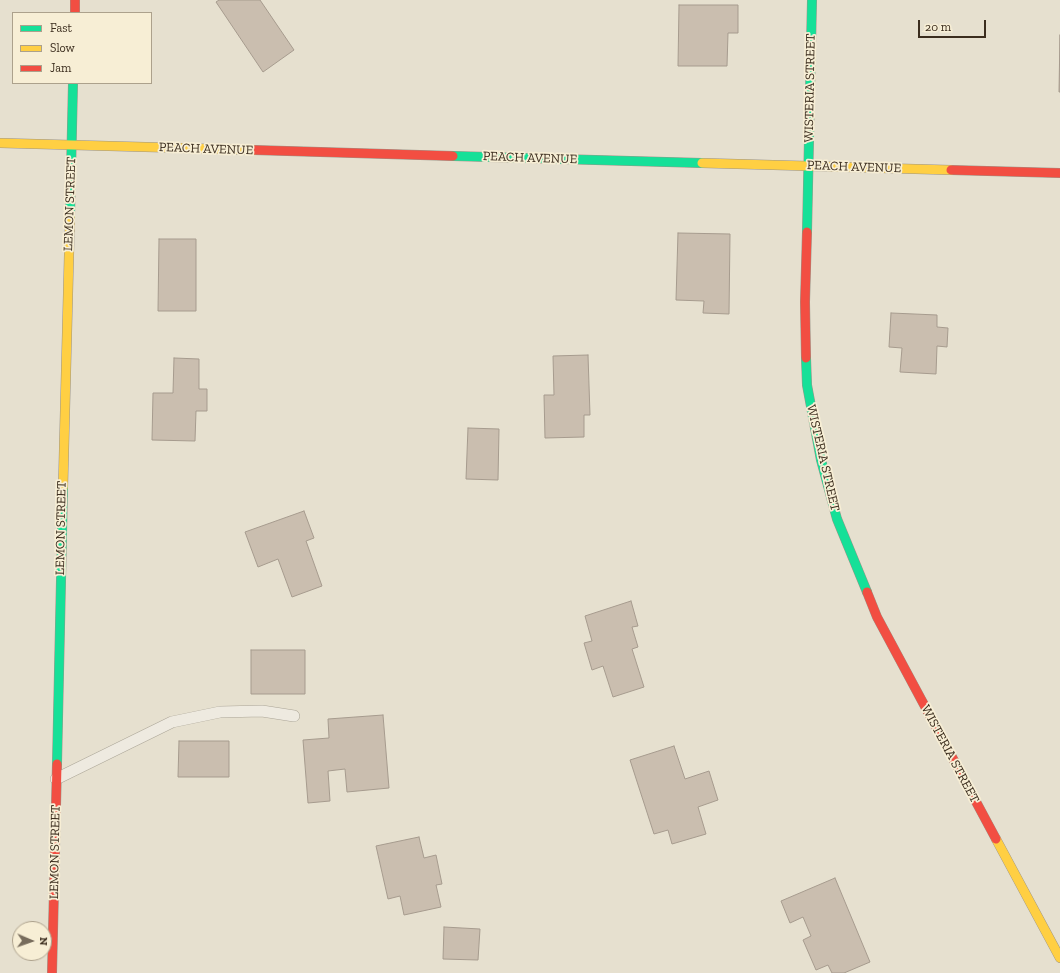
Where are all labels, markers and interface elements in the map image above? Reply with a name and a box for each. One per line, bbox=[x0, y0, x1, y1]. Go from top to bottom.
legend bbox=[12, 12, 152, 84]
scale bar bbox=[920, 12, 988, 38]
text: 20 m bbox=[925, 20, 951, 34]
text: Fast bbox=[50, 21, 72, 35]
street label: WISTERIA STREET bbox=[801, 33, 819, 143]
text: Slow bbox=[50, 41, 75, 55]
text: Jam bbox=[50, 61, 71, 75]
street label: PEACH AVENUE bbox=[159, 140, 253, 158]
street label: PEACH AVENUE bbox=[483, 149, 577, 167]
street label: LEMON STREET bbox=[61, 157, 79, 251]
street label: PEACH AVENUE bbox=[807, 158, 901, 176]
street label: WISTERIA STREET bbox=[803, 403, 843, 513]
street label: LEMON STREET bbox=[52, 481, 70, 575]
street label: WISTERIA STREET bbox=[918, 702, 982, 806]
street label: LEMON STREET bbox=[46, 805, 64, 899]
north arrow bbox=[12, 921, 52, 961]
text: N bbox=[37, 937, 50, 946]

